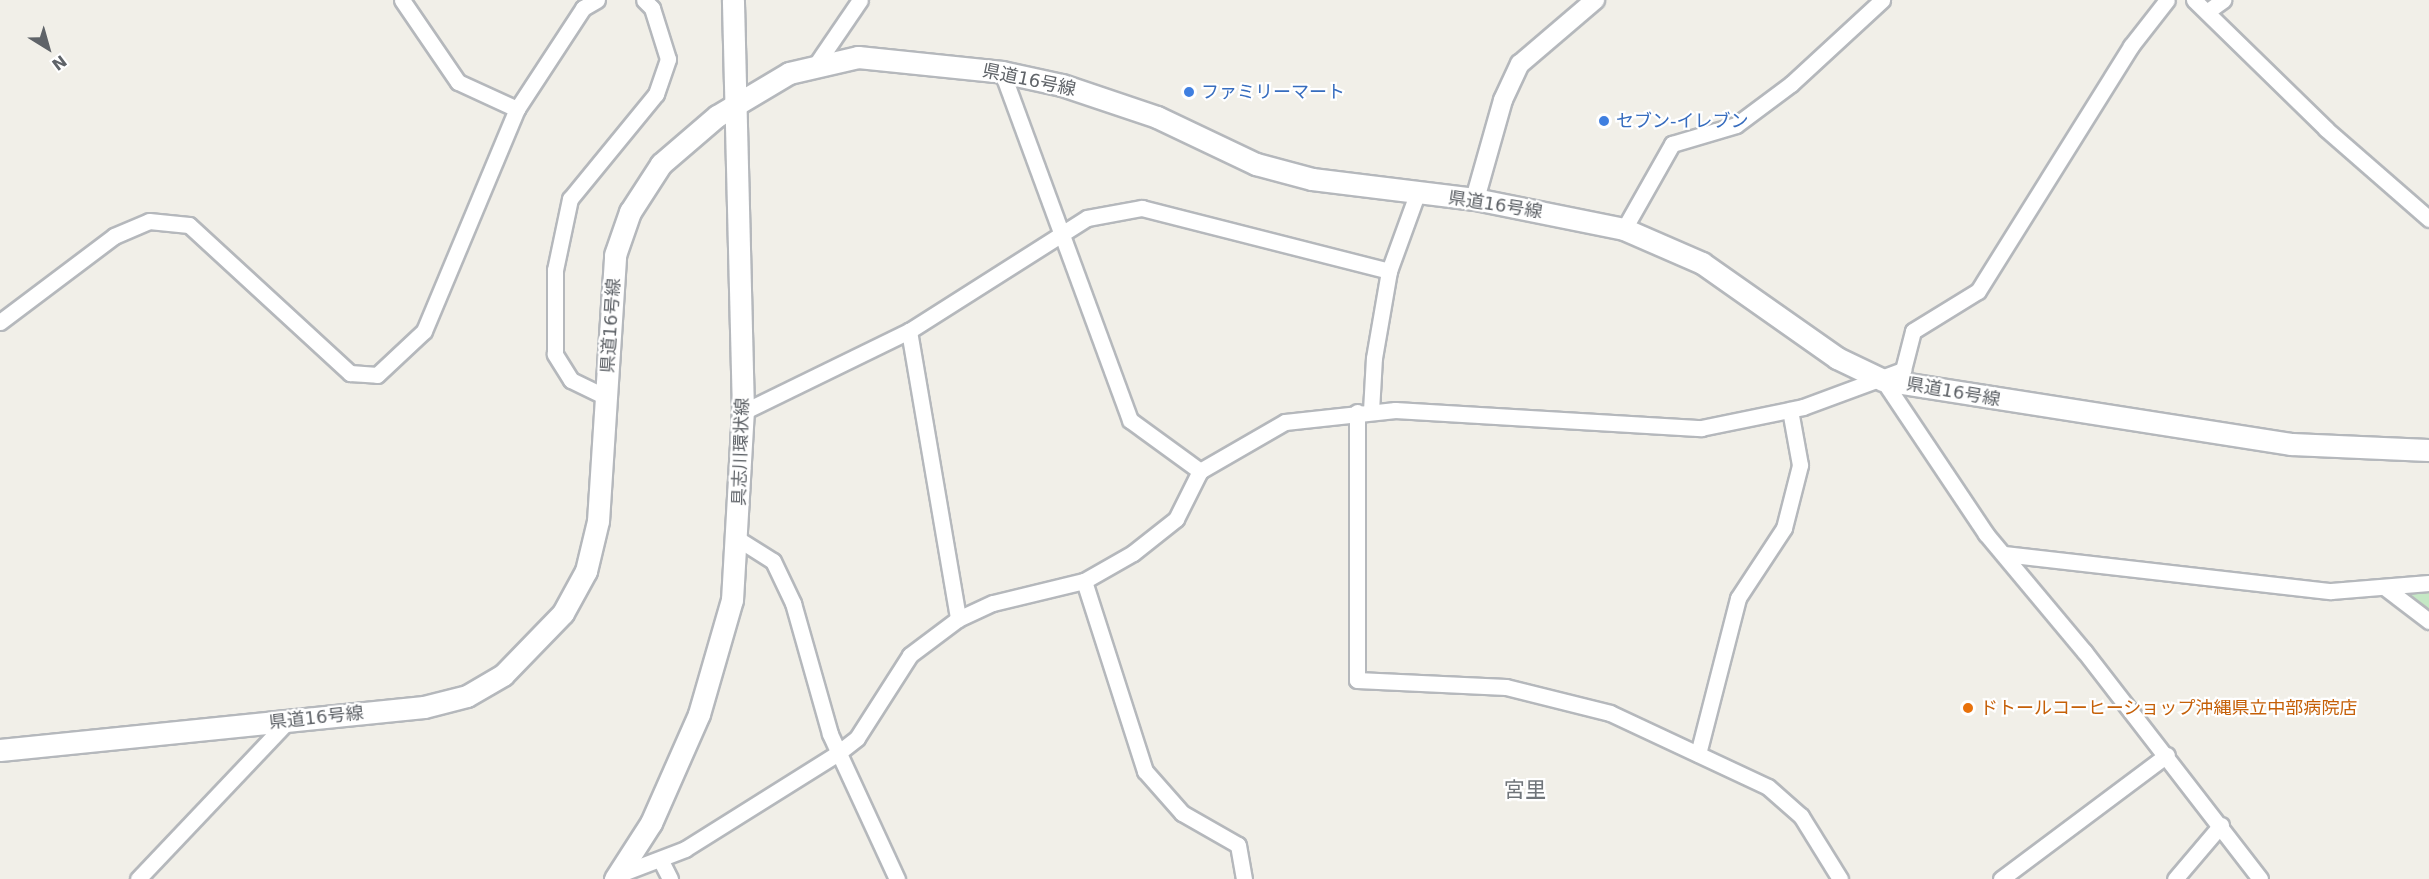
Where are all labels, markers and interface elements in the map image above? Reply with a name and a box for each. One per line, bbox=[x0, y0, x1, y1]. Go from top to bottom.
north arrow bbox=[18, 18, 78, 78]
text: N bbox=[48, 51, 70, 74]
street label: 県道16号線 bbox=[980, 60, 1078, 100]
place label: ファミリーマート bbox=[1201, 81, 1345, 103]
marker: ファミリーマート bbox=[1182, 85, 1196, 99]
place label: セブン-イレブン bbox=[1616, 110, 1748, 132]
marker: セブン-イレブン bbox=[1597, 114, 1611, 128]
street label: 県道16号線 bbox=[1446, 187, 1544, 223]
street label: 県道16号線 bbox=[597, 278, 625, 374]
street label: 県道16号線 bbox=[1904, 373, 2002, 411]
street label: 具志川環状線 bbox=[728, 398, 754, 506]
place label: ドトールコーヒーショップ沖縄県立中部病院店 bbox=[1980, 697, 2358, 719]
marker: ドトールコーヒーショップ沖縄県立中部病院店 bbox=[1961, 701, 1975, 715]
street label: 県道16号線 bbox=[268, 702, 364, 734]
district label: 宮里 bbox=[1504, 777, 1546, 803]

